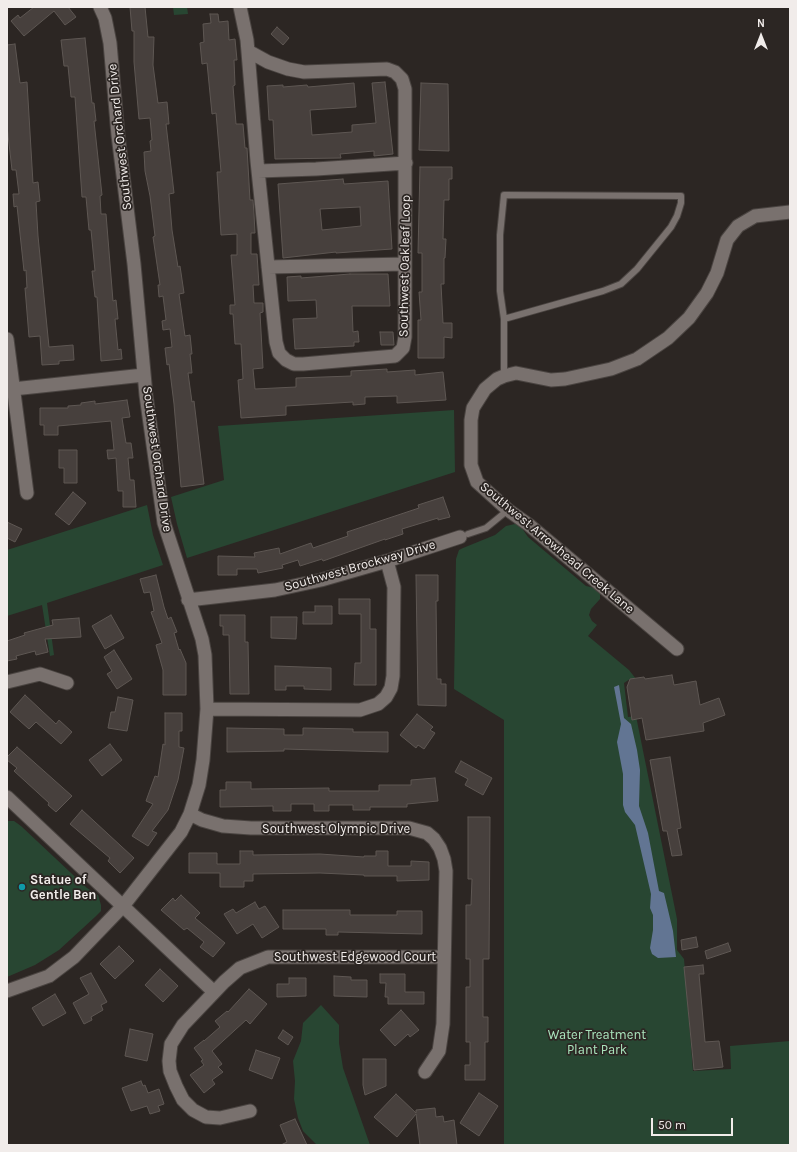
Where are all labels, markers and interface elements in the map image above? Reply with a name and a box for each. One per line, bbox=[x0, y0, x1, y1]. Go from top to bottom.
north arrow bbox=[741, 16, 781, 56]
text: N bbox=[757, 17, 765, 30]
street label: Southwest Orchard Drive bbox=[105, 63, 135, 211]
street label: Southwest Oakleaf Loop bbox=[396, 195, 414, 337]
street label: Southwest Orchard Drive bbox=[139, 385, 175, 533]
street label: Southwest Arrowhead Creek Lane bbox=[477, 479, 637, 617]
street label: Southwest Brockway Drive bbox=[283, 537, 437, 595]
street label: Southwest Olympic Drive bbox=[262, 821, 410, 837]
place label: Statue of Gentle Ben bbox=[30, 872, 96, 903]
marker: Statue of Gentle Ben bbox=[17, 882, 27, 892]
street label: Southwest Edgewood Court bbox=[274, 949, 436, 965]
park label: Water Treatment Plant Park bbox=[548, 1027, 646, 1058]
scale bar bbox=[653, 1110, 735, 1136]
text: 50 m bbox=[658, 1118, 686, 1132]

